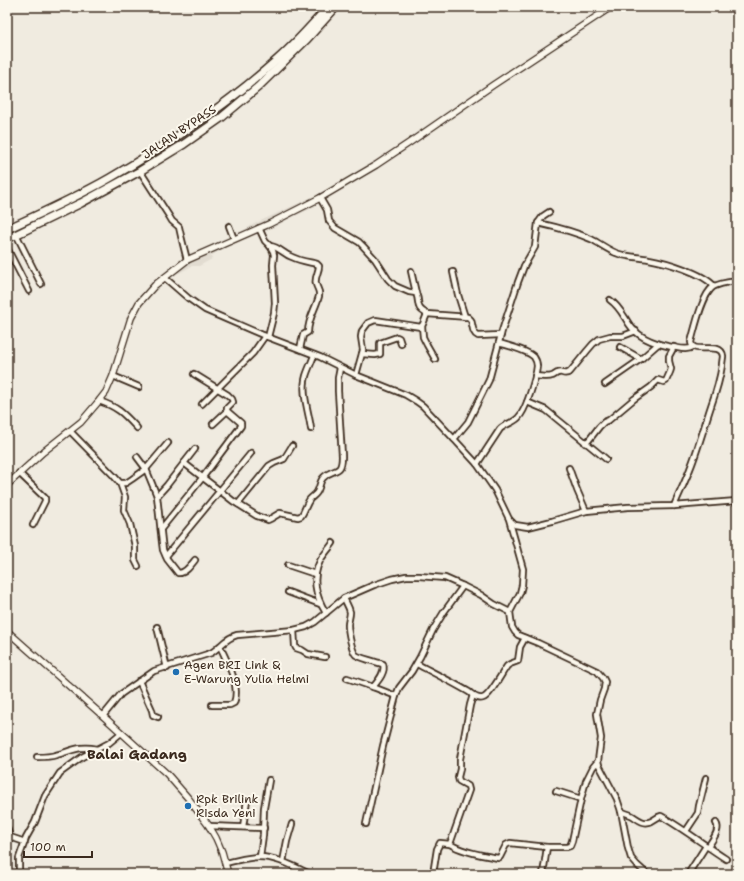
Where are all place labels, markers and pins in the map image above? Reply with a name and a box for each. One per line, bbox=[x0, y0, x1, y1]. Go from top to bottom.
place label: Agen BRI Link & E-Warung Yulia Helmi bbox=[184, 657, 309, 687]
marker: Agen BRI Link & E-Warung Yulia Helmi bbox=[171, 667, 181, 677]
place label: Rpk Brilink Risda Yeni bbox=[196, 791, 259, 821]
marker: Rpk Brilink Risda Yeni bbox=[183, 801, 193, 811]

